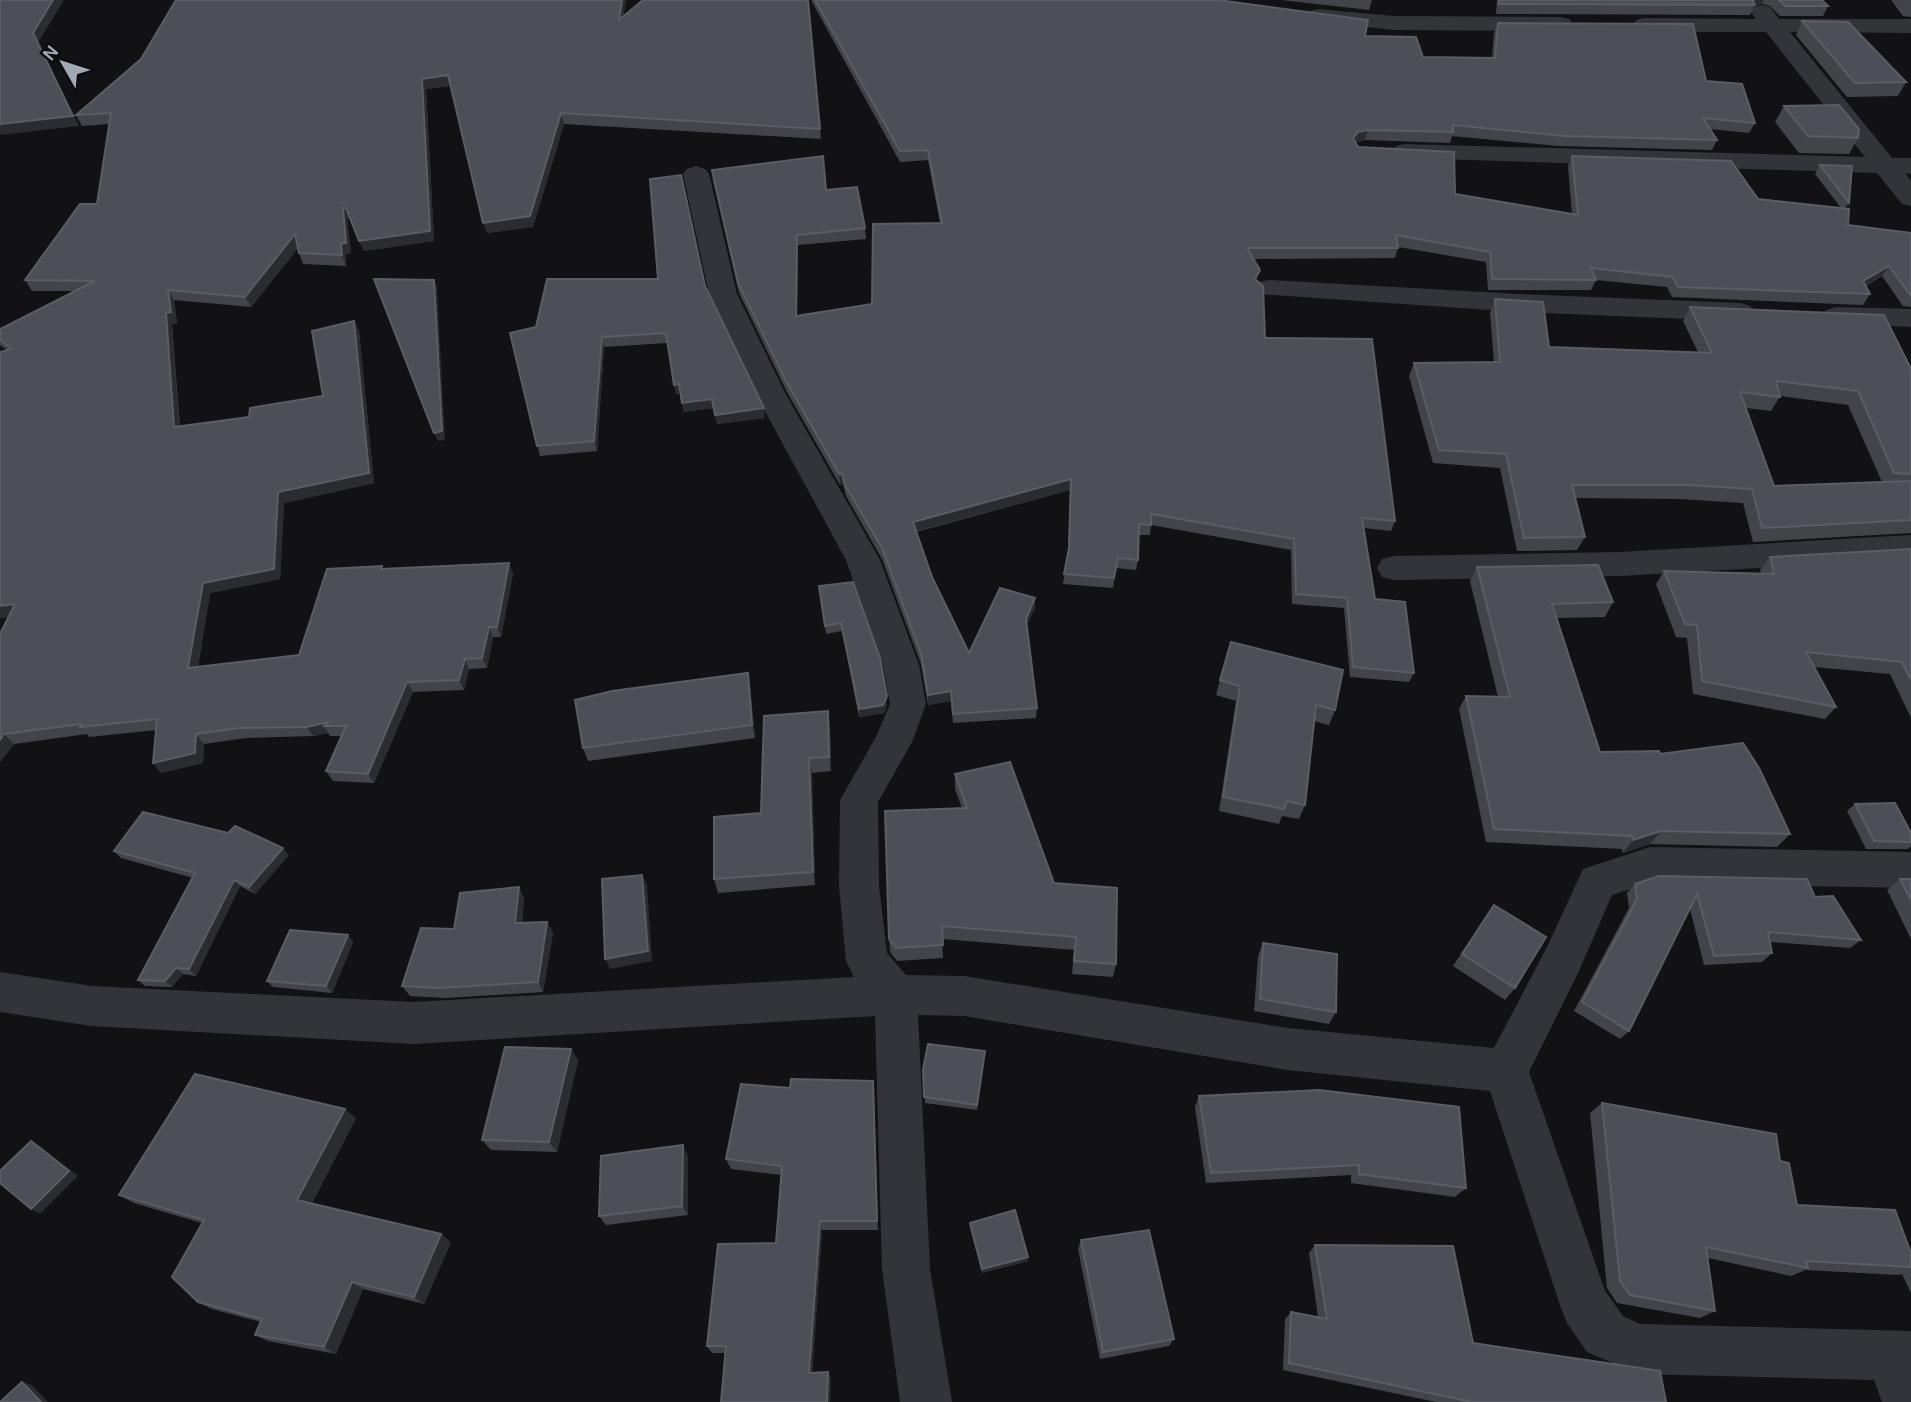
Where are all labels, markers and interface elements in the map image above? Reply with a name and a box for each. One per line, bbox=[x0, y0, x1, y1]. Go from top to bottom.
north arrow bbox=[28, 28, 98, 98]
text: N bbox=[38, 41, 63, 65]

